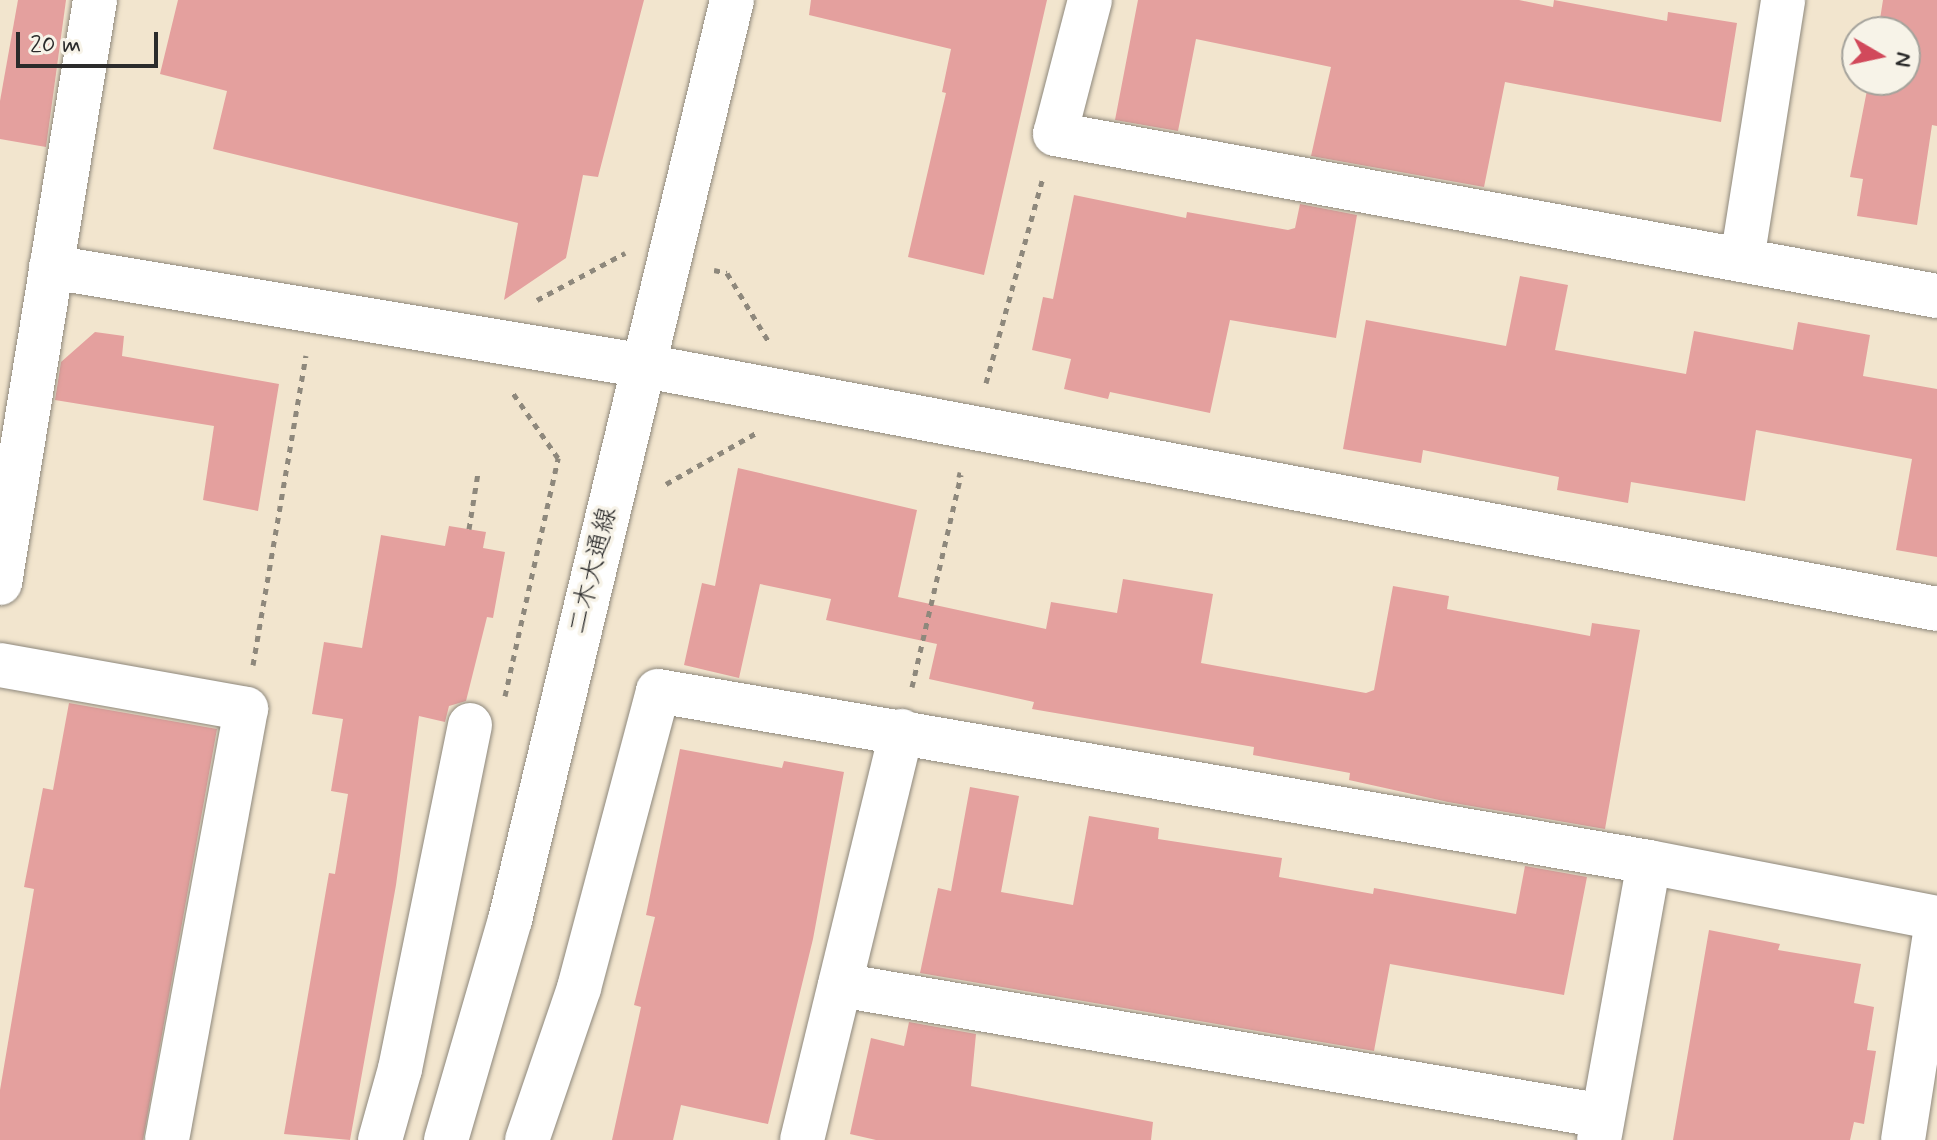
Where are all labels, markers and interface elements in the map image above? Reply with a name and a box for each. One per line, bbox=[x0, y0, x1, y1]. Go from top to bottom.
scale bar bbox=[20, 16, 162, 66]
north arrow bbox=[1841, 16, 1921, 96]
text: 20 m bbox=[30, 30, 81, 61]
text: N bbox=[1888, 50, 1918, 69]
street label: 二木大通線 bbox=[563, 504, 625, 638]

